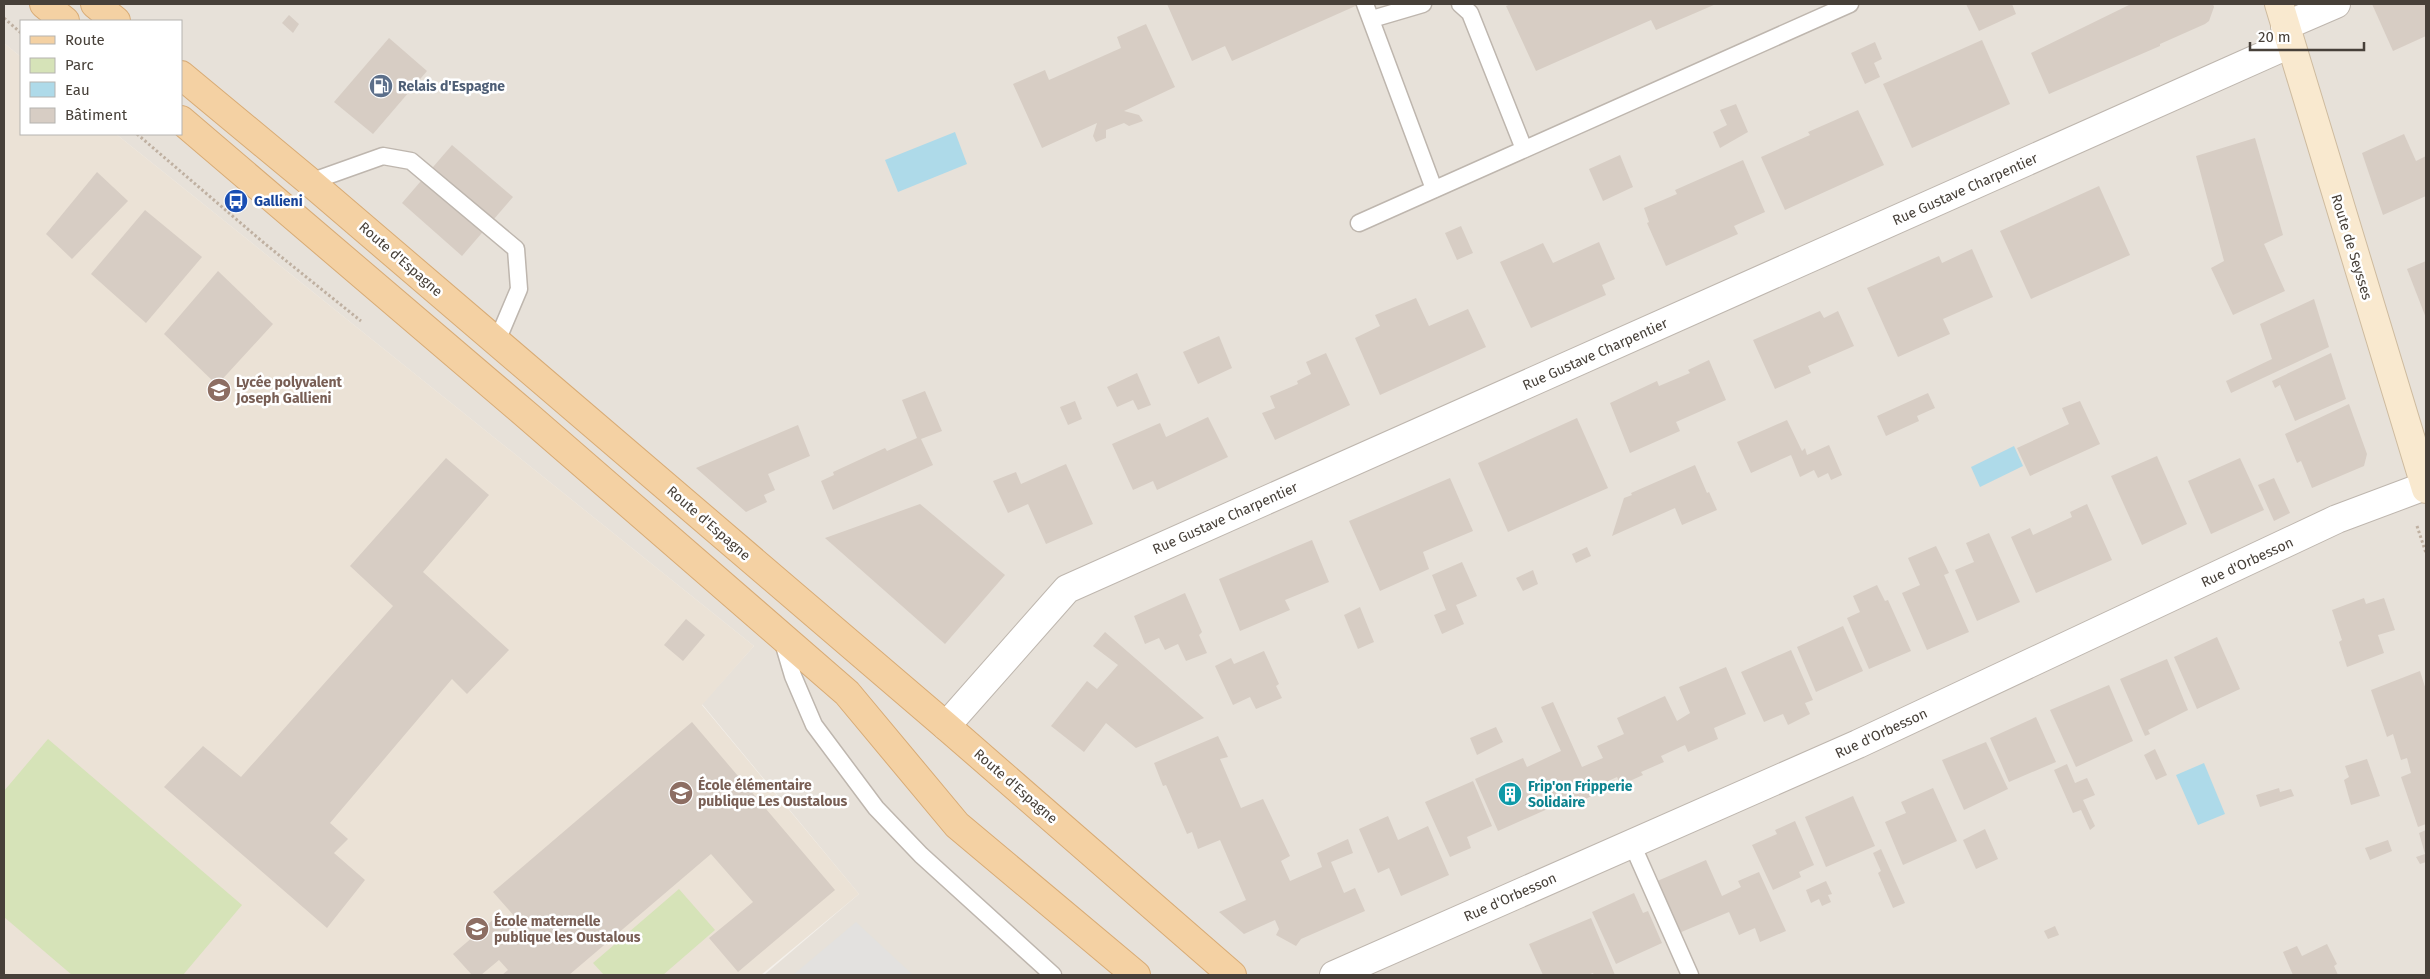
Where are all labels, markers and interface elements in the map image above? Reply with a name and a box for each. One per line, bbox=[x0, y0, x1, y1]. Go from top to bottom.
legend bbox=[20, 20, 182, 135]
scale bar bbox=[2250, 20, 2364, 52]
text: 20 m bbox=[2258, 28, 2291, 46]
text: Route bbox=[65, 31, 105, 49]
text: Parc bbox=[65, 56, 94, 74]
fuel station icon: Relais d'Espagne bbox=[368, 73, 394, 99]
place label: Relais d'Espagne bbox=[398, 78, 505, 95]
text: Eau bbox=[65, 81, 90, 99]
text: Bâtiment bbox=[65, 106, 128, 124]
street label: Rue Gustave Charpentier bbox=[1890, 149, 2041, 229]
bus stop icon: Gallieni bbox=[223, 188, 249, 214]
street label: Route de Seysses bbox=[2327, 192, 2376, 302]
place label: Gallieni bbox=[254, 193, 303, 210]
street label: Route d'Espagne bbox=[355, 219, 446, 300]
street label: Rue Gustave Charpentier bbox=[1520, 314, 1671, 394]
place label: Lycée polyvalent Joseph Gallieni bbox=[235, 374, 343, 407]
school or university icon: Lycée polyvalent Joseph Gallieni bbox=[206, 377, 232, 403]
street label: Rue Gustave Charpentier bbox=[1150, 478, 1301, 558]
street label: Route d'Espagne bbox=[663, 483, 754, 564]
street label: Rue d'Orbesson bbox=[2198, 534, 2296, 591]
street label: Rue d'Orbesson bbox=[1832, 705, 1930, 762]
street label: Route d'Espagne bbox=[970, 746, 1061, 827]
place label: École élémentaire publique Les Oustalous bbox=[698, 776, 847, 810]
place label: Frip'on Fripperie Solidaire bbox=[1528, 778, 1633, 811]
school or university icon: École élémentaire publique Les Oustalous bbox=[668, 780, 694, 806]
building icon: Frip'on Fripperie Solidaire bbox=[1497, 781, 1523, 807]
street label: Rue d'Orbesson bbox=[1461, 869, 1559, 926]
place label: École maternelle publique les Oustalous bbox=[494, 912, 641, 946]
school or university icon: École maternelle publique les Oustalous bbox=[464, 916, 490, 942]

